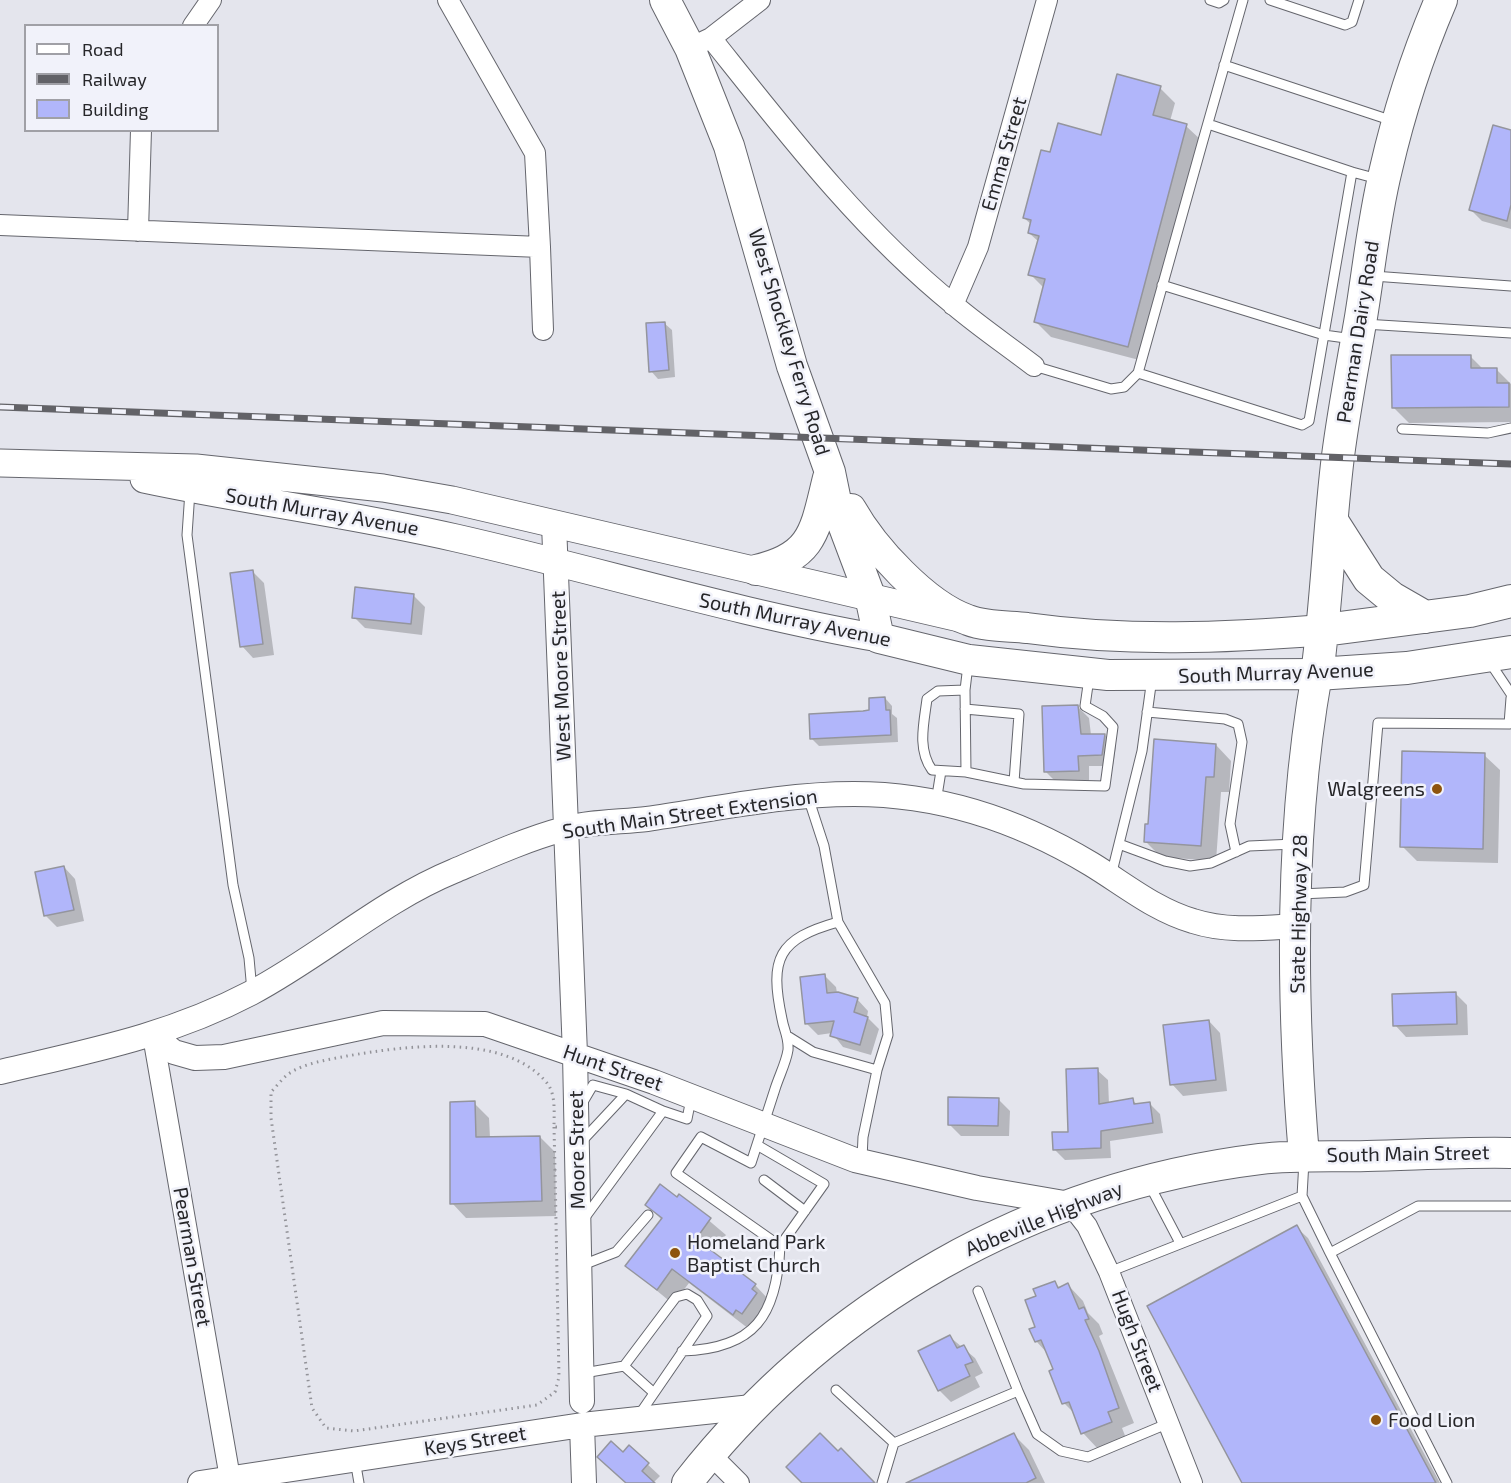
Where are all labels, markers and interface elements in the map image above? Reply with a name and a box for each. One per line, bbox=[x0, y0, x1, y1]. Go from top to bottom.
legend bbox=[24, 24, 219, 132]
text: Road bbox=[82, 38, 123, 60]
text: Railway bbox=[82, 68, 147, 90]
street label: Emma Street bbox=[976, 94, 1032, 214]
text: Building bbox=[82, 98, 149, 120]
street label: West Shockley Ferry Road bbox=[743, 226, 835, 458]
street label: Pearman Dairy Road bbox=[1332, 239, 1384, 425]
street label: South Murray Avenue bbox=[224, 483, 420, 541]
street label: South Murray Avenue bbox=[697, 588, 893, 652]
street label: West Moore Street bbox=[546, 590, 576, 762]
street label: South Murray Avenue bbox=[1178, 658, 1374, 688]
place label: Walgreens bbox=[1327, 777, 1425, 801]
marker: Walgreens bbox=[1430, 782, 1444, 796]
street label: South Main Street Extension bbox=[561, 784, 819, 844]
street label: State Highway 28 bbox=[1286, 834, 1312, 994]
street label: Hunt Street bbox=[560, 1040, 666, 1096]
street label: Moore Street bbox=[564, 1090, 590, 1210]
street label: South Main Street bbox=[1326, 1141, 1490, 1167]
street label: Abbeville Highway bbox=[962, 1176, 1126, 1262]
street label: Pearman Street bbox=[168, 1185, 216, 1329]
place label: Homeland Park Baptist Church bbox=[687, 1230, 825, 1277]
marker: Homeland Park Baptist Church bbox=[668, 1246, 682, 1260]
street label: Hugh Street bbox=[1107, 1286, 1167, 1396]
place label: Food Lion bbox=[1388, 1408, 1475, 1432]
marker: Food Lion bbox=[1369, 1413, 1383, 1427]
street label: Keys Street bbox=[422, 1421, 528, 1461]

